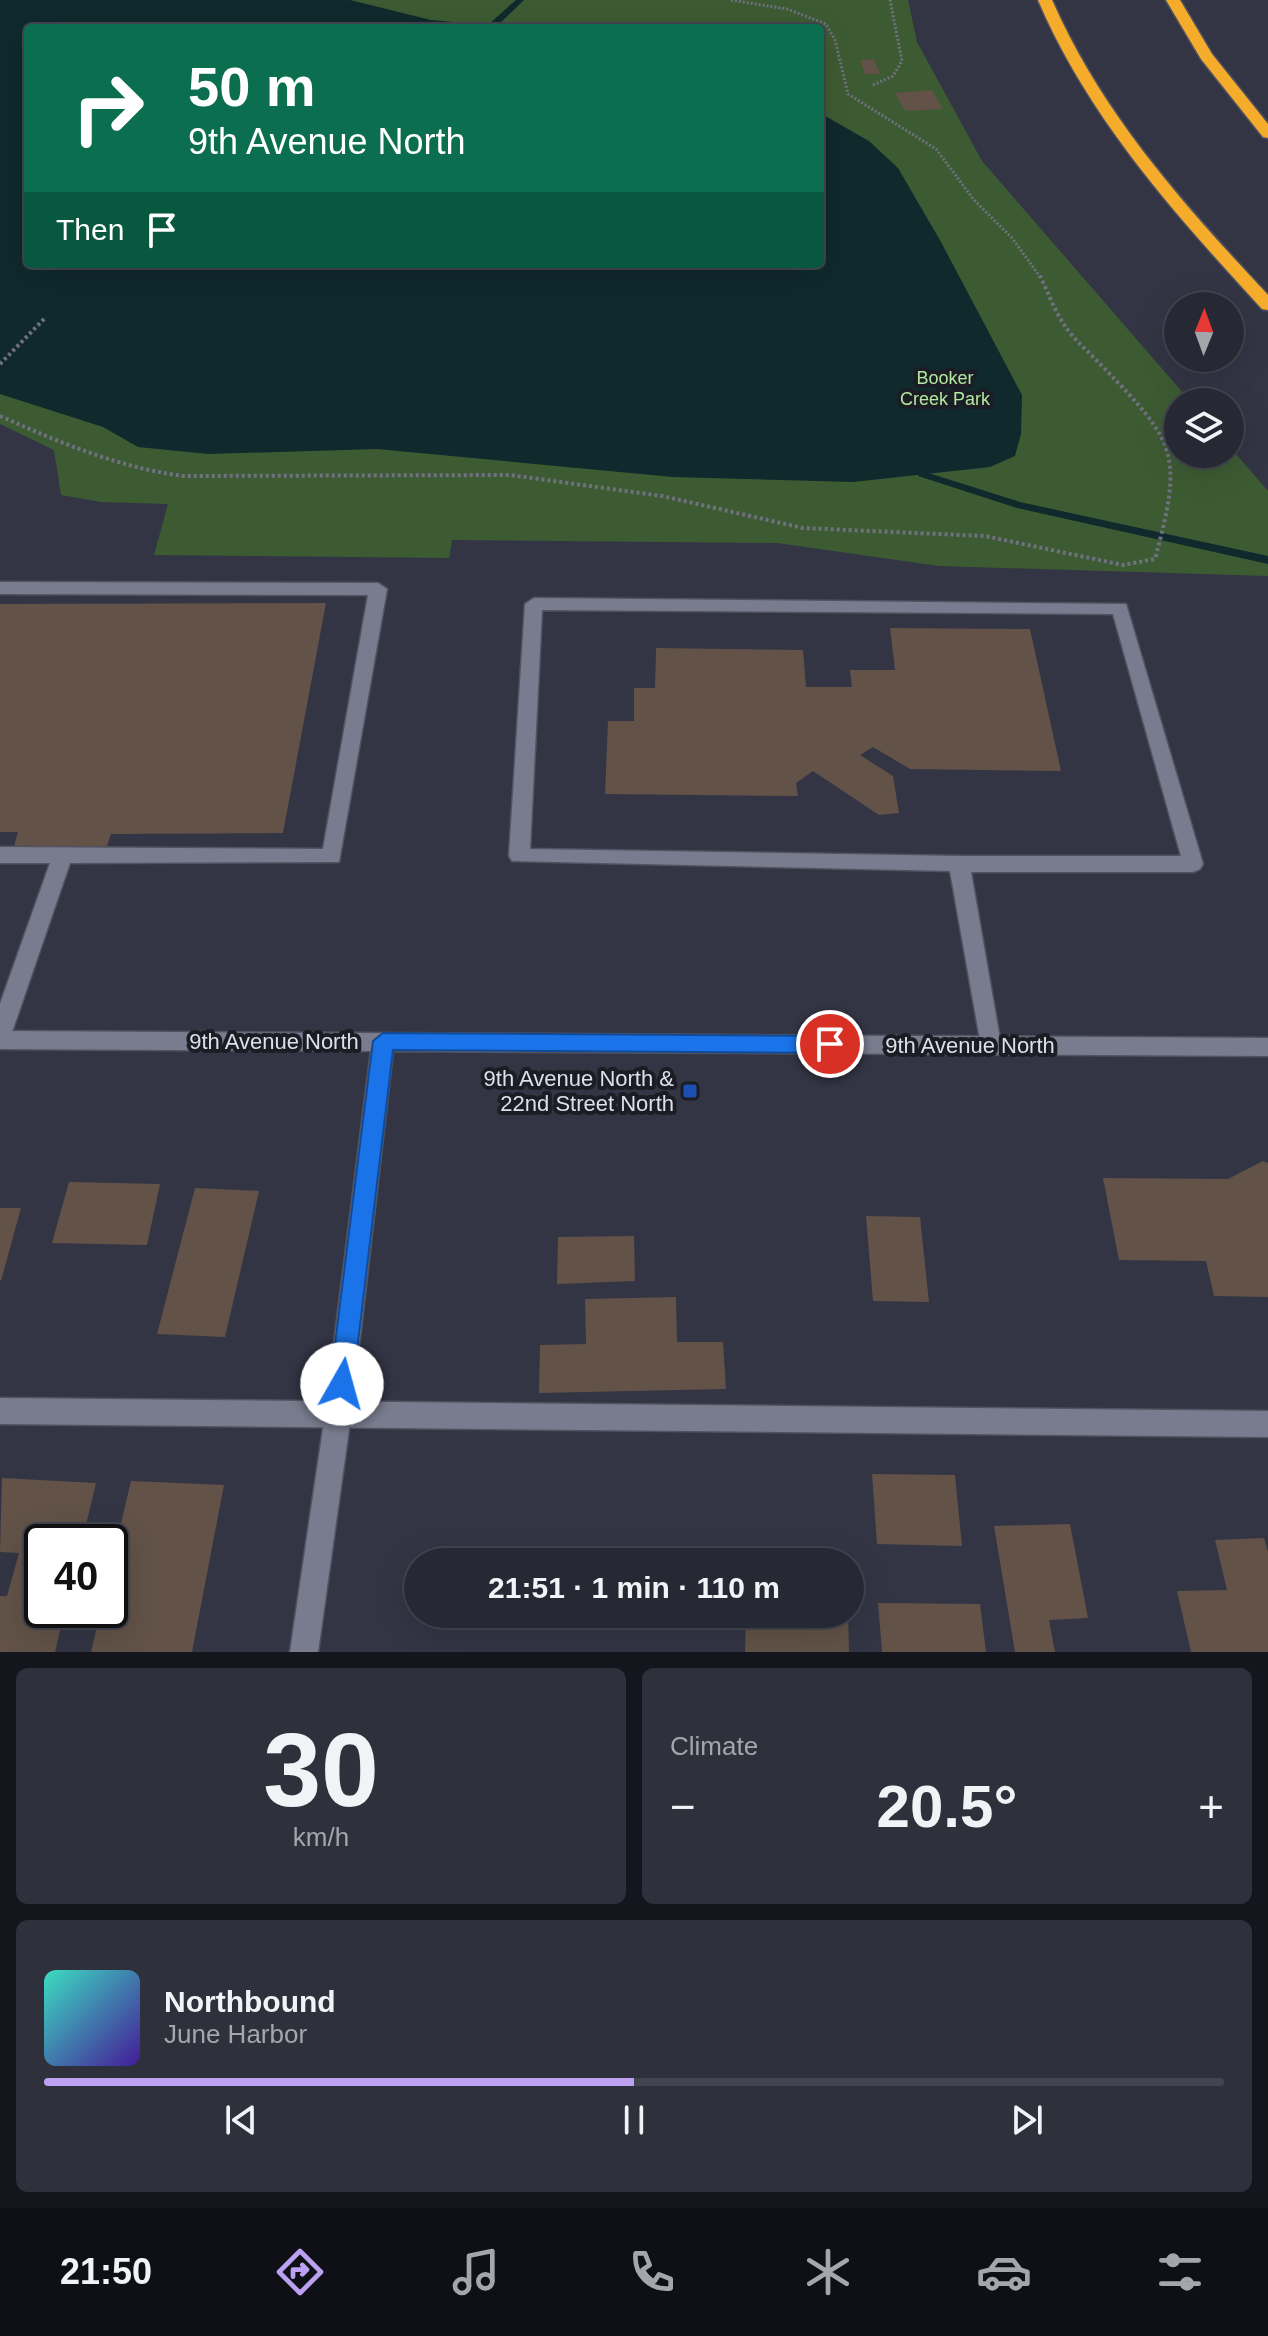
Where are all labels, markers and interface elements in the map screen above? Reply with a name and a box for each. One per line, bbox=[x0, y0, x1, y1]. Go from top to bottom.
text: 50 m bbox=[188, 55, 316, 118]
icon: right bbox=[56, 56, 160, 160]
text: 9th Avenue North bbox=[188, 121, 466, 162]
icon: arrive bbox=[140, 208, 184, 252]
text: Then bbox=[56, 213, 124, 246]
north arrow bbox=[1164, 292, 1244, 372]
map controls bbox=[1164, 292, 1244, 468]
park label: Booker Creek Park bbox=[900, 368, 991, 409]
button: layers bbox=[1164, 388, 1244, 468]
pin bbox=[796, 1010, 864, 1078]
icon: arrive bbox=[808, 1022, 852, 1066]
street label: 9th Avenue North bbox=[189, 1029, 359, 1054]
street label: 9th Avenue North bbox=[885, 1033, 1055, 1058]
place label: 9th Avenue North & 22nd Street North bbox=[484, 1066, 674, 1116]
marker: 9th Avenue North & 22nd Street North bbox=[681, 1082, 699, 1100]
position arrow bbox=[300, 1342, 384, 1426]
speed limit sign: 40 bbox=[24, 1524, 128, 1628]
text: 21:51 · 1 min · 110 m bbox=[488, 1571, 780, 1604]
text: 30 bbox=[263, 1712, 379, 1828]
text: Climate bbox=[670, 1731, 758, 1761]
text: 20.5° bbox=[877, 1773, 1017, 1840]
text: − bbox=[670, 1782, 696, 1831]
text: + bbox=[1198, 1782, 1224, 1831]
text: km/h bbox=[293, 1822, 349, 1852]
text: Northbound bbox=[164, 1985, 336, 2018]
text: June Harbor bbox=[164, 2019, 307, 2049]
icon: previous bbox=[219, 2098, 263, 2142]
icon: pause bbox=[612, 2098, 656, 2142]
icon: next bbox=[1005, 2098, 1049, 2142]
icon: directions bbox=[272, 2244, 328, 2300]
icon: music bbox=[448, 2244, 504, 2300]
icon: phone bbox=[624, 2244, 680, 2300]
icon: climate bbox=[800, 2244, 856, 2300]
icon: car bbox=[976, 2244, 1032, 2300]
icon: filters bbox=[1152, 2244, 1208, 2300]
text: 21:50 bbox=[60, 2251, 152, 2292]

